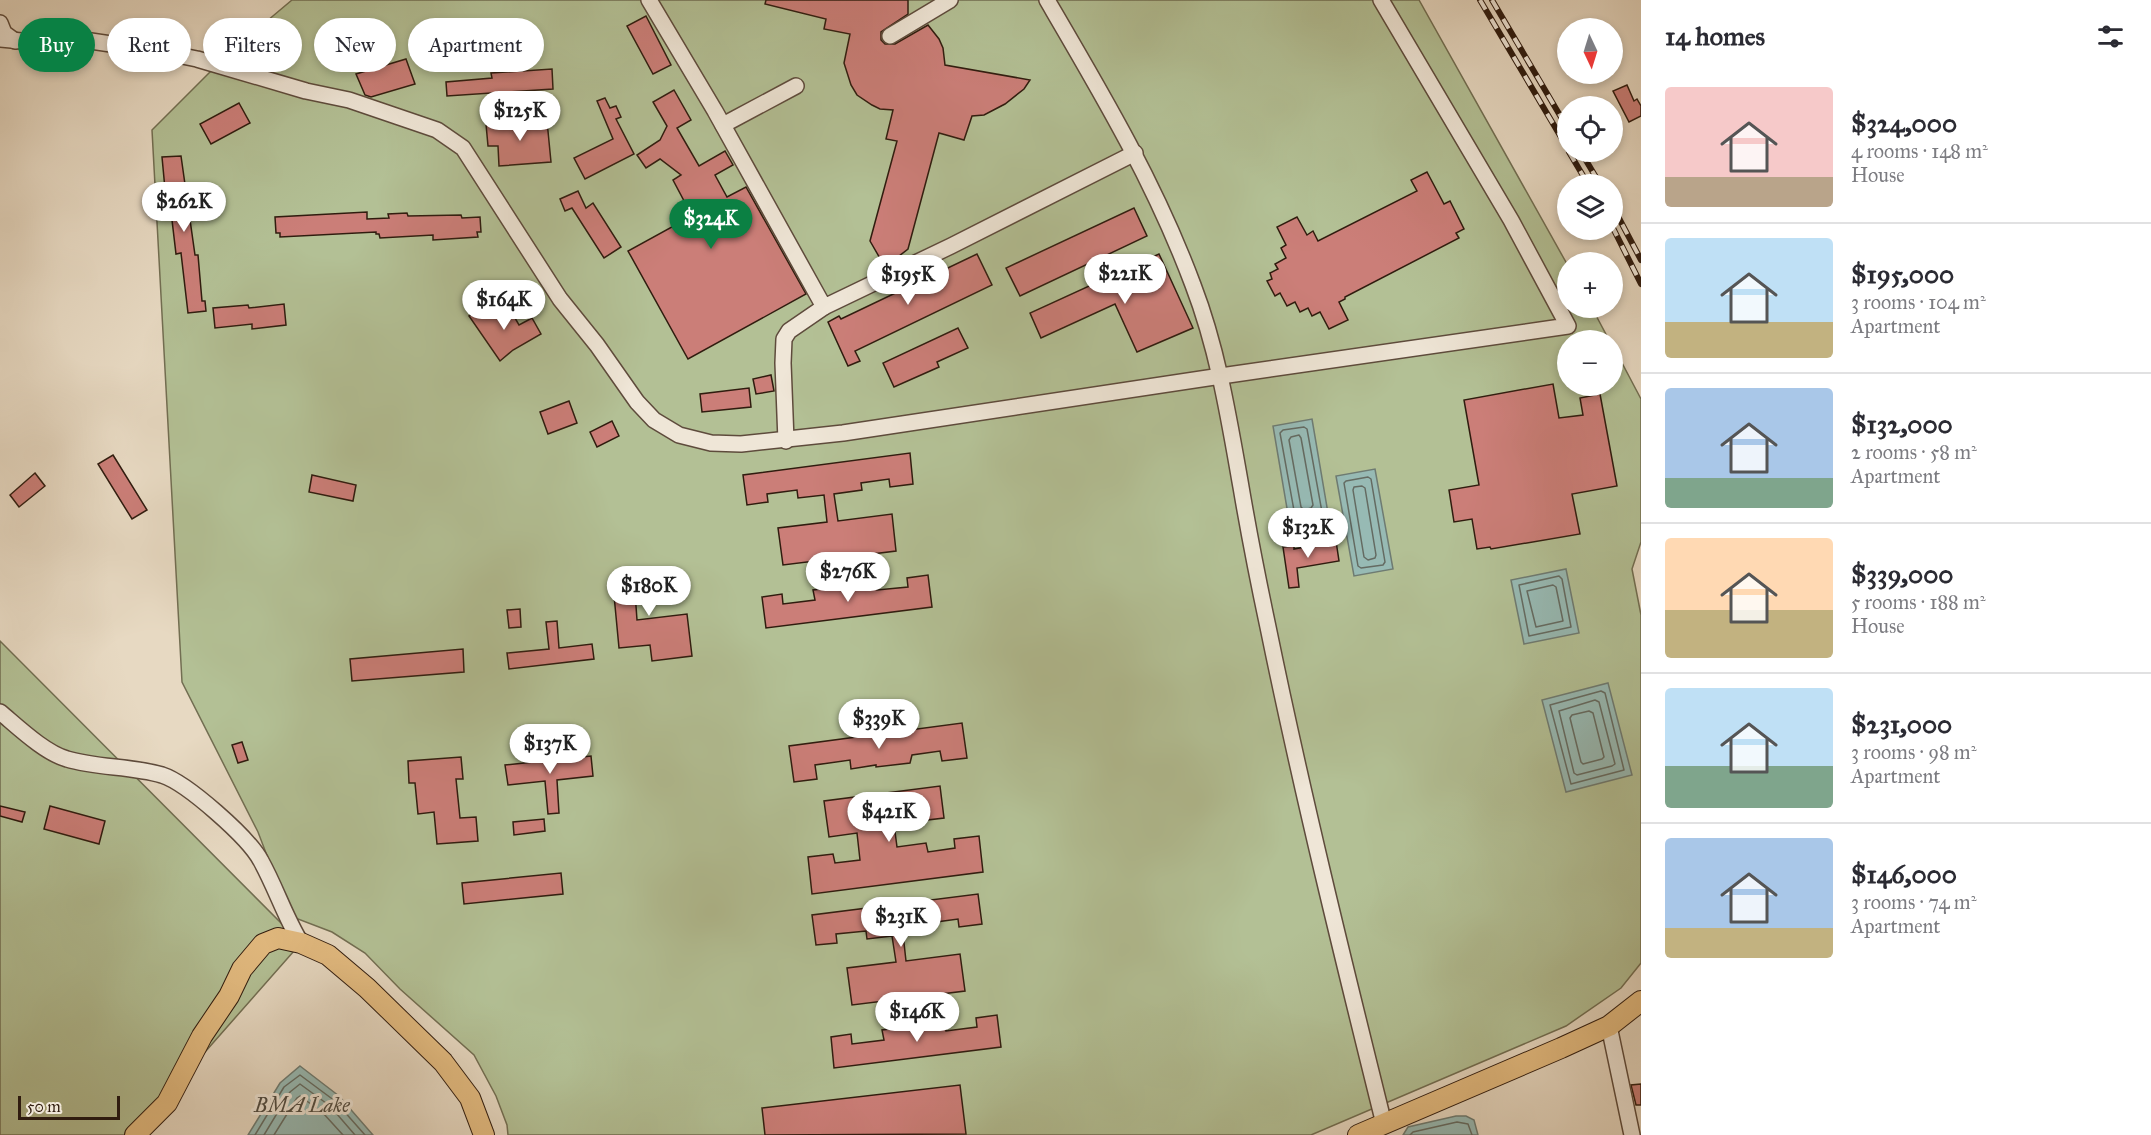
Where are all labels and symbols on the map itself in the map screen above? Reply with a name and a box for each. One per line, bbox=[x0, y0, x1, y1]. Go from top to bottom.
north arrow bbox=[1557, 18, 1623, 84]
pin: $125K bbox=[478, 91, 562, 142]
pin: $262K bbox=[142, 182, 226, 233]
pin: $324K bbox=[669, 199, 753, 250]
pin: $221K bbox=[1083, 254, 1167, 305]
pin: $195K bbox=[866, 255, 950, 306]
pin: $164K bbox=[462, 280, 546, 331]
pin: $132K bbox=[1266, 508, 1350, 559]
pin: $276K bbox=[806, 552, 890, 603]
pin: $180K bbox=[607, 566, 691, 617]
pin: $339K bbox=[837, 699, 921, 750]
pin: $137K bbox=[508, 724, 592, 775]
pin: $421K bbox=[847, 792, 931, 843]
pin: $231K bbox=[859, 897, 943, 948]
pin: $146K bbox=[875, 992, 959, 1043]
scale bar bbox=[18, 1093, 120, 1120]
water label: BMA Lake bbox=[253, 1093, 350, 1117]

